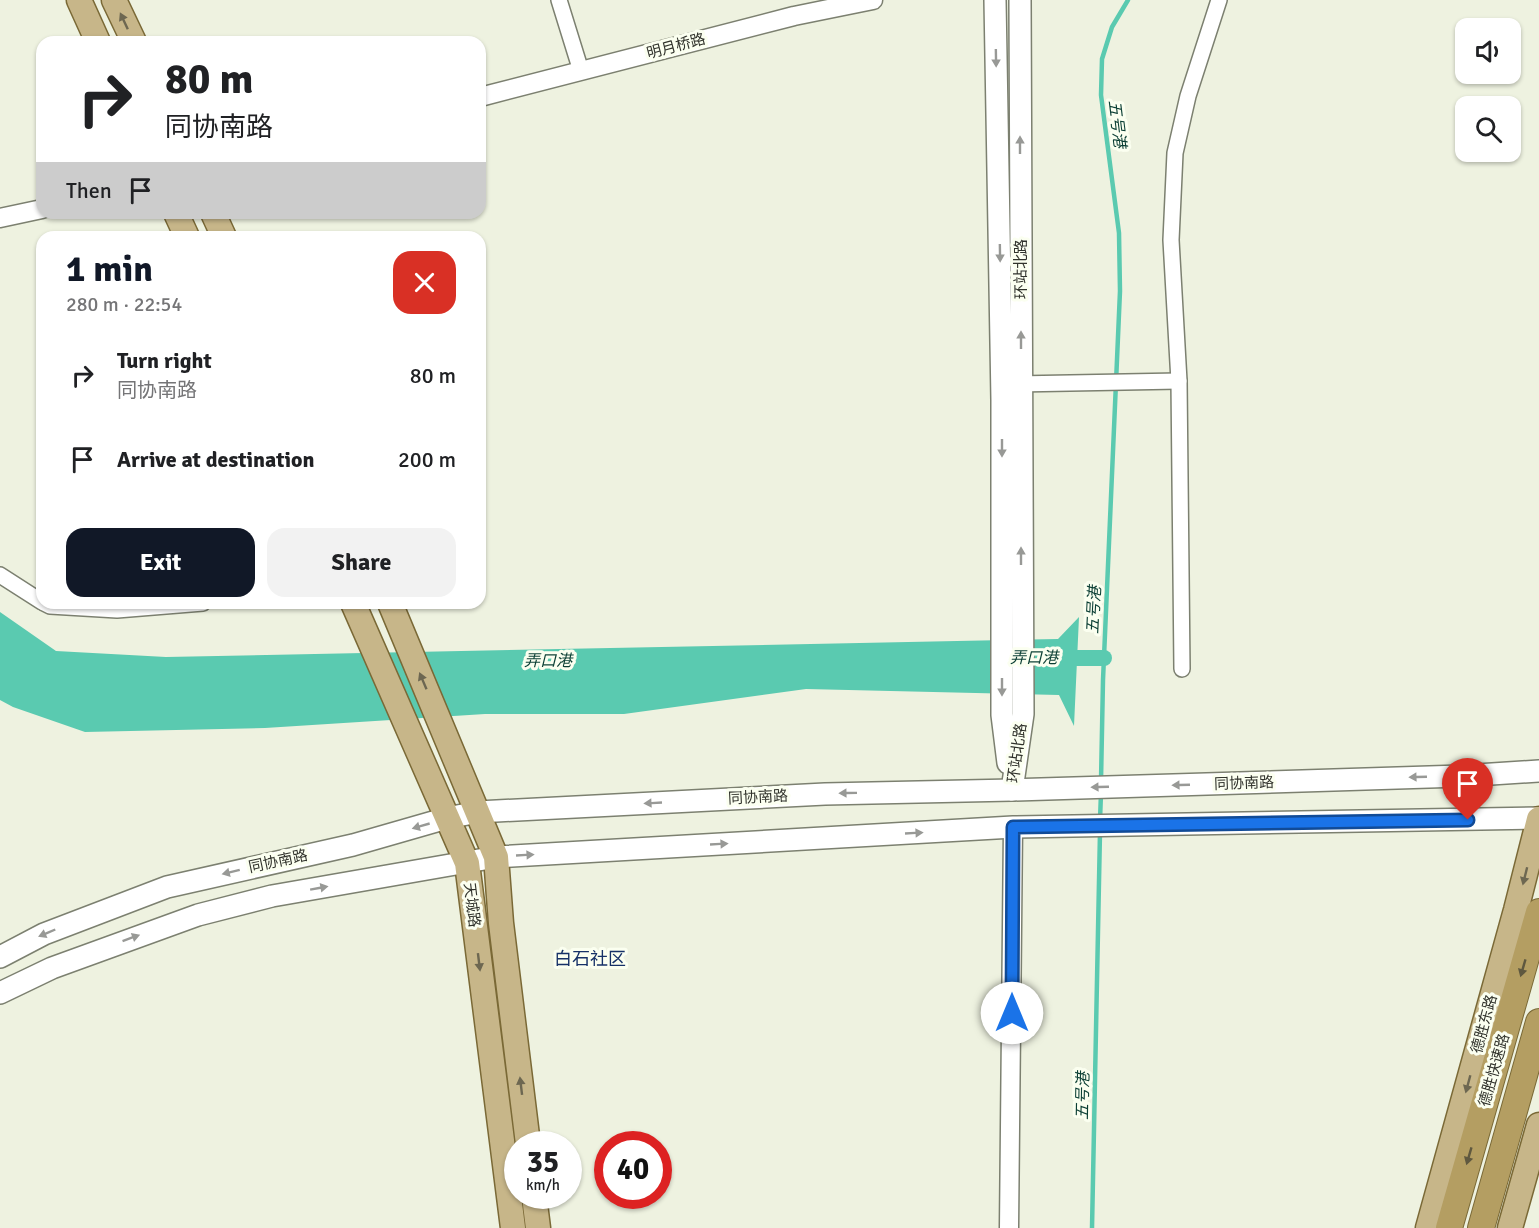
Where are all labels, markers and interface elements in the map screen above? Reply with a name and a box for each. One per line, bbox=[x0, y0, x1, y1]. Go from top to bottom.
one-way arrow bbox=[118, 12, 128, 30]
map controls bbox=[1455, 18, 1521, 162]
button: sound bbox=[1455, 18, 1521, 84]
street label: 明月桥路 bbox=[645, 30, 707, 62]
one-way arrow bbox=[992, 49, 1001, 68]
text: 80 m bbox=[165, 54, 254, 105]
icon: right bbox=[66, 60, 144, 138]
button: search bbox=[1455, 96, 1521, 162]
water label: 五号港 bbox=[1104, 99, 1130, 151]
text: 同协南路 bbox=[165, 111, 273, 144]
one-way arrow bbox=[1015, 136, 1025, 155]
icon: arrive bbox=[124, 174, 157, 207]
text: Then bbox=[66, 177, 112, 204]
street label: 环站北路 bbox=[1012, 239, 1030, 299]
one-way arrow bbox=[995, 244, 1005, 263]
text: 1 min bbox=[66, 247, 153, 292]
button: close bbox=[393, 251, 456, 314]
text: 280 m · 22:54 bbox=[66, 292, 182, 317]
one-way arrow bbox=[1016, 331, 1026, 350]
text: Turn right bbox=[117, 347, 212, 374]
icon: right bbox=[66, 359, 99, 392]
text: 80 m bbox=[410, 362, 456, 389]
text: 同协南路 bbox=[117, 378, 197, 403]
one-way arrow bbox=[997, 439, 1007, 458]
icon: arrive bbox=[66, 443, 99, 476]
text: Arrive at destination bbox=[117, 446, 314, 473]
text: 200 m bbox=[398, 446, 456, 473]
button: Exit bbox=[66, 528, 255, 597]
button: Share bbox=[267, 528, 456, 597]
one-way arrow bbox=[1016, 547, 1026, 566]
water label: 五号港 bbox=[1083, 584, 1105, 634]
water label: 弄口港 bbox=[1010, 648, 1060, 668]
water label: 弄口港 bbox=[524, 651, 574, 671]
one-way arrow bbox=[418, 671, 428, 689]
one-way arrow bbox=[997, 677, 1007, 696]
street label: 环站北路 bbox=[1004, 722, 1030, 784]
pin bbox=[1442, 758, 1493, 820]
icon: arrive bbox=[1451, 767, 1484, 800]
street label: 同协南路 bbox=[1214, 773, 1274, 793]
one-way arrow bbox=[1408, 773, 1427, 782]
one-way arrow bbox=[1171, 780, 1190, 789]
one-way arrow bbox=[1091, 783, 1110, 792]
street label: 同协南路 bbox=[728, 786, 788, 808]
one-way arrow bbox=[839, 788, 858, 798]
one-way arrow bbox=[644, 798, 663, 807]
one-way arrow bbox=[412, 822, 430, 831]
one-way arrow bbox=[904, 828, 923, 838]
one-way arrow bbox=[710, 839, 729, 849]
street label: 同协南路 bbox=[247, 846, 309, 876]
one-way arrow bbox=[515, 850, 534, 860]
one-way arrow bbox=[222, 867, 240, 877]
one-way arrow bbox=[1519, 867, 1529, 885]
street label: 天城路 bbox=[460, 882, 484, 928]
one-way arrow bbox=[310, 883, 329, 892]
one-way arrow bbox=[37, 928, 55, 938]
one-way arrow bbox=[122, 933, 140, 943]
district label: 白石社区 bbox=[554, 948, 626, 970]
one-way arrow bbox=[475, 953, 484, 972]
one-way arrow bbox=[1518, 959, 1527, 977]
position arrow bbox=[980, 981, 1044, 1045]
street label: 德胜东路 bbox=[1468, 993, 1500, 1055]
street label: 德胜快速路 bbox=[1475, 1031, 1513, 1109]
water label: 五号港 bbox=[1073, 1070, 1093, 1120]
one-way arrow bbox=[1463, 1076, 1472, 1094]
one-way arrow bbox=[516, 1077, 525, 1096]
speed limit sign: 40 bbox=[594, 1131, 672, 1209]
text: 35 bbox=[527, 1144, 559, 1181]
one-way arrow bbox=[1464, 1147, 1473, 1165]
text: km/h bbox=[526, 1176, 560, 1194]

